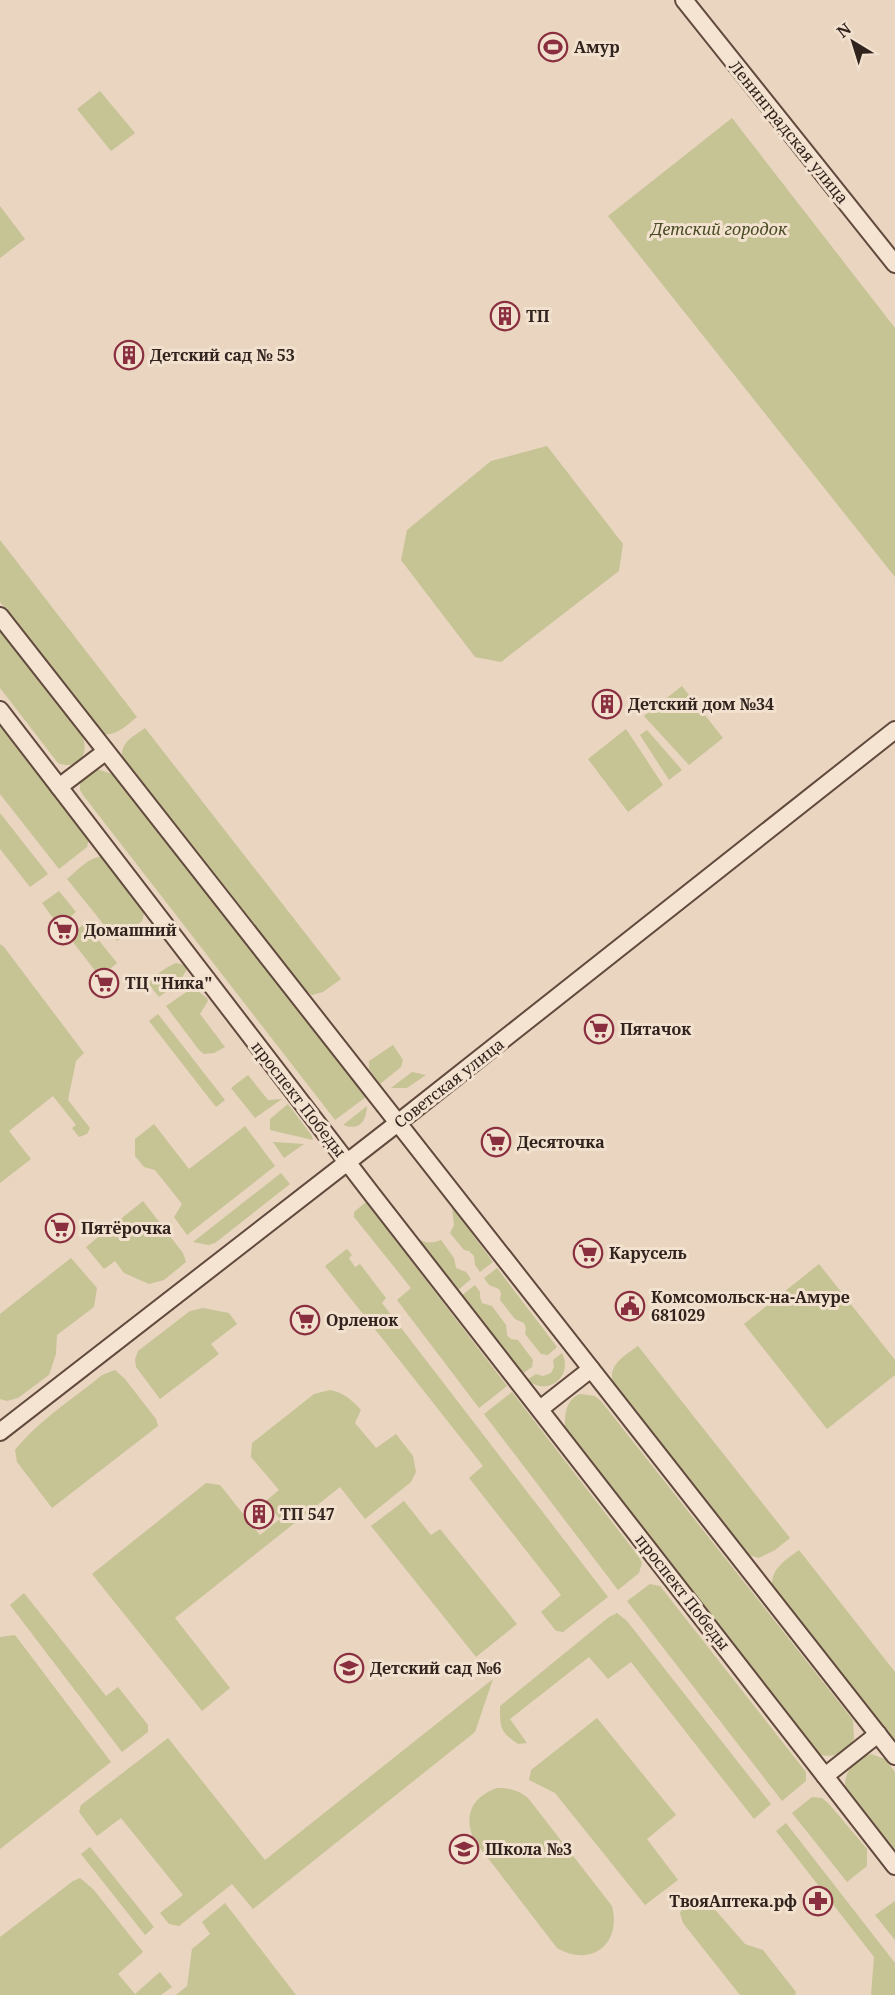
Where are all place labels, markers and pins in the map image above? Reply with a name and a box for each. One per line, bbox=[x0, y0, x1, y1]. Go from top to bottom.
sports icon: Амур bbox=[537, 31, 569, 63]
place label: Амур bbox=[574, 36, 620, 58]
building icon: ТП bbox=[489, 300, 521, 332]
place label: ТП bbox=[526, 305, 550, 327]
building icon: Детский сад № 53 bbox=[113, 339, 145, 371]
place label: Детский сад № 53 bbox=[150, 344, 295, 366]
building icon: Детский дом №34 bbox=[591, 688, 623, 720]
place label: Детский дом №34 bbox=[628, 693, 774, 715]
supermarket icon: Домашний bbox=[47, 914, 79, 946]
place label: Домашний bbox=[84, 919, 177, 941]
supermarket icon: ТЦ "Ника" bbox=[88, 967, 120, 999]
place label: ТЦ "Ника" bbox=[125, 972, 212, 994]
supermarket icon: Пятачок bbox=[583, 1013, 615, 1045]
place label: Пятачок bbox=[620, 1018, 691, 1040]
supermarket icon: Десяточка bbox=[480, 1126, 512, 1158]
place label: Десяточка bbox=[517, 1131, 605, 1153]
supermarket icon: Пятёрочка bbox=[44, 1212, 76, 1244]
place label: Пятёрочка bbox=[81, 1217, 172, 1239]
supermarket icon: Карусель bbox=[572, 1237, 604, 1269]
place label: Карусель bbox=[609, 1242, 687, 1264]
place label: Комсомольск-на-Амуре 681029 bbox=[651, 1286, 850, 1326]
public building icon: Комсомольск-на-Амуре 681029 bbox=[614, 1290, 646, 1322]
supermarket icon: Орленок bbox=[289, 1304, 321, 1336]
place label: Орленок bbox=[326, 1309, 398, 1331]
building icon: ТП 547 bbox=[243, 1498, 275, 1530]
place label: ТП 547 bbox=[280, 1503, 335, 1525]
school or university icon: Детский сад №6 bbox=[333, 1652, 365, 1684]
place label: Детский сад №6 bbox=[370, 1657, 502, 1679]
school or university icon: Школа №3 bbox=[448, 1833, 480, 1865]
place label: Школа №3 bbox=[485, 1838, 572, 1860]
pharmacy icon: ТвояАптека.рф bbox=[802, 1885, 834, 1917]
place label: ТвояАптека.рф bbox=[669, 1890, 797, 1912]

